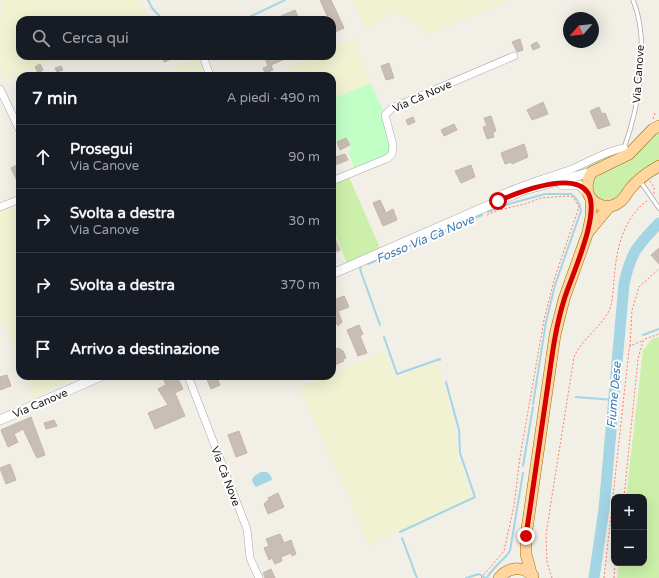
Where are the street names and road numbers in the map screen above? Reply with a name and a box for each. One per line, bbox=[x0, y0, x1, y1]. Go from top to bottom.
street label: Via Canove bbox=[630, 44, 647, 104]
street label: Via Cà Nove bbox=[391, 78, 454, 115]
street label: Via Canove bbox=[11, 386, 70, 421]
street label: Via Cà Nove bbox=[208, 444, 243, 508]

